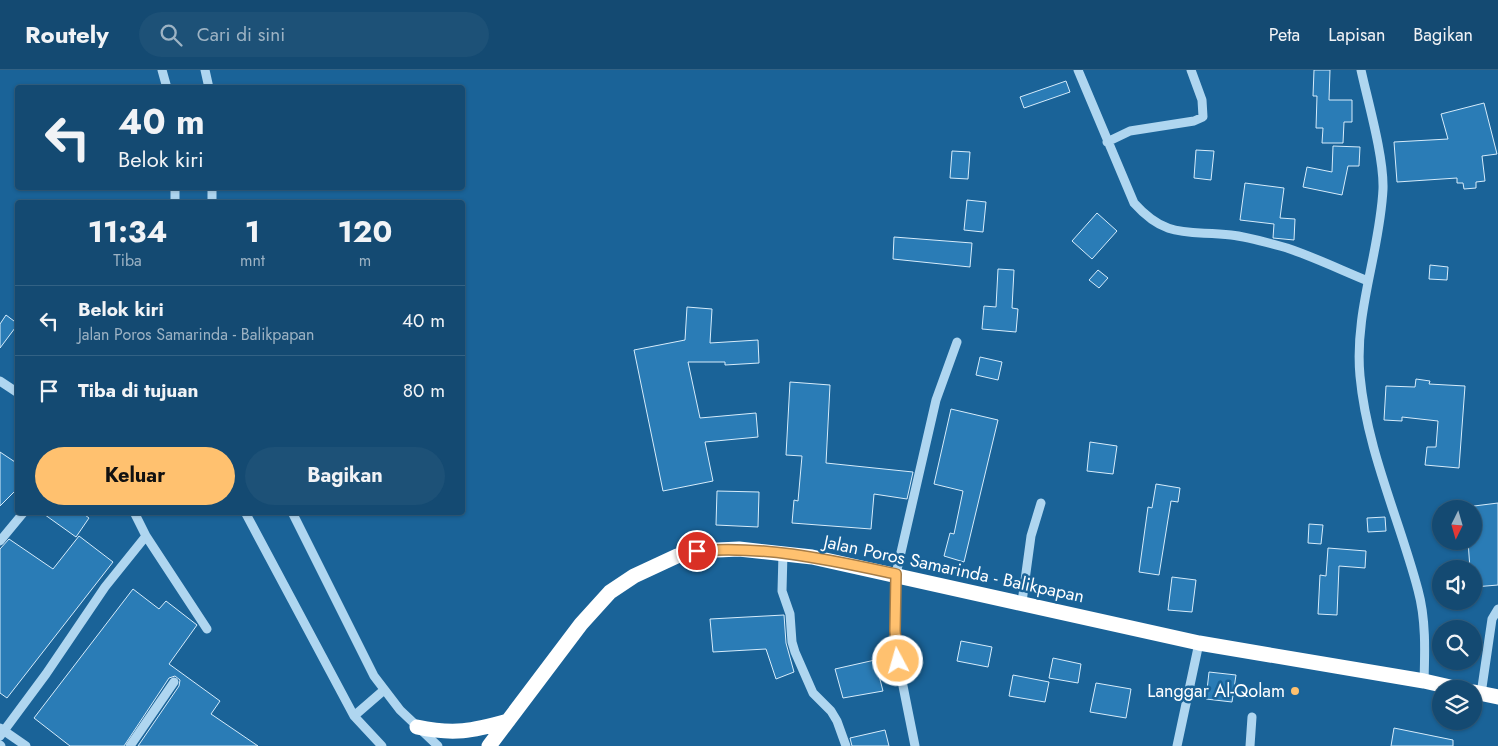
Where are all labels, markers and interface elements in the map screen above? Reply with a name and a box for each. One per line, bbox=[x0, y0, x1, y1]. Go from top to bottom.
search box bbox=[139, 12, 489, 57]
text: Routely bbox=[25, 17, 109, 52]
icon: search bbox=[157, 21, 185, 49]
text: Cari di sini bbox=[197, 21, 285, 48]
text: Peta bbox=[1269, 22, 1300, 48]
text: Lapisan bbox=[1328, 22, 1385, 48]
text: Bagikan bbox=[1413, 22, 1473, 48]
text: 40 m bbox=[118, 97, 205, 147]
icon: left bbox=[35, 105, 100, 170]
text: Belok kiri bbox=[118, 143, 204, 175]
text: 11:34 bbox=[88, 210, 167, 253]
text: 1 bbox=[245, 210, 260, 253]
text: 120 bbox=[337, 210, 392, 253]
text: Tiba bbox=[113, 249, 142, 272]
text: mnt bbox=[240, 249, 265, 272]
text: m bbox=[359, 249, 371, 272]
text: Belok kiri bbox=[78, 296, 164, 323]
icon: left bbox=[35, 307, 63, 335]
text: 40 m bbox=[402, 307, 445, 334]
text: Jalan Poros Samarinda - Balikpapan bbox=[78, 323, 314, 346]
icon: arrive bbox=[35, 377, 63, 405]
text: Tiba di tujuan bbox=[78, 377, 198, 404]
text: 80 m bbox=[403, 377, 445, 404]
button: Keluar bbox=[35, 447, 235, 505]
button: Bagikan bbox=[245, 447, 445, 505]
north arrow bbox=[1432, 500, 1482, 550]
map controls bbox=[1432, 500, 1482, 730]
street label: Jalan Poros Samarinda - Balikpapan bbox=[819, 528, 1087, 609]
pin bbox=[676, 530, 718, 572]
icon: arrive bbox=[683, 537, 711, 565]
button: sound bbox=[1432, 560, 1482, 610]
button: search bbox=[1432, 620, 1482, 670]
position arrow bbox=[871, 634, 923, 686]
place label: Langgar Al-Qolam bbox=[1147, 678, 1285, 704]
button: layers bbox=[1432, 680, 1482, 730]
marker: Langgar Al-Qolam bbox=[1289, 685, 1301, 697]

